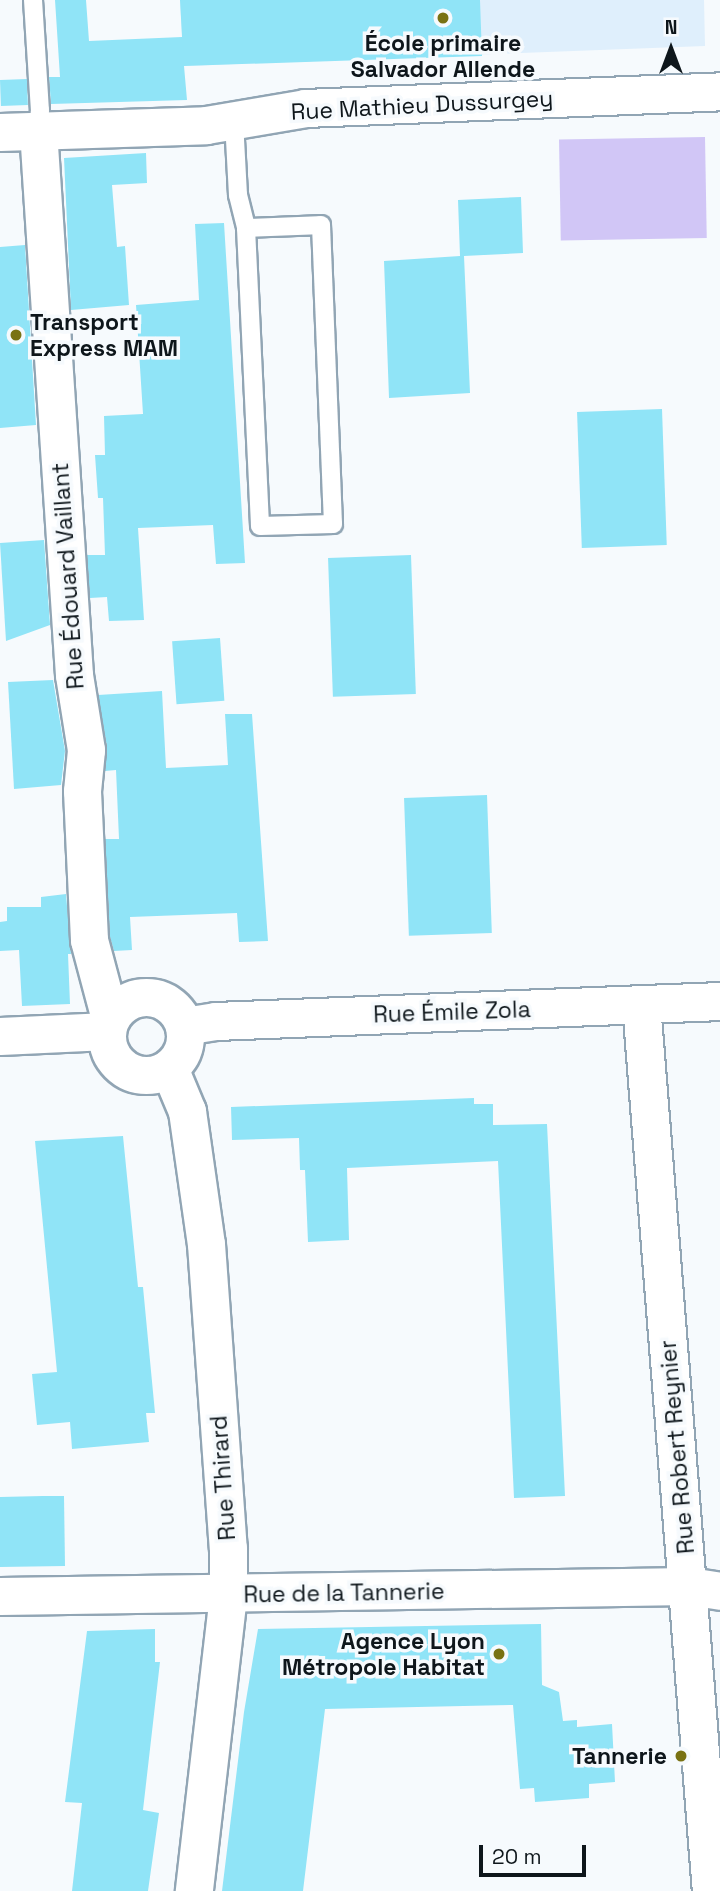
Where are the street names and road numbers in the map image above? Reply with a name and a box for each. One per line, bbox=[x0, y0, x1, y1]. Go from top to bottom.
street label: Rue Mathieu Dussurgey bbox=[290, 84, 554, 126]
street label: Rue Édouard Vaillant bbox=[46, 462, 90, 690]
street label: Rue Émile Zola bbox=[373, 995, 531, 1029]
street label: Rue Robert Reynier bbox=[654, 1339, 700, 1555]
street label: Rue Thirard bbox=[205, 1414, 241, 1542]
street label: Rue de la Tannerie bbox=[243, 1577, 445, 1609]

